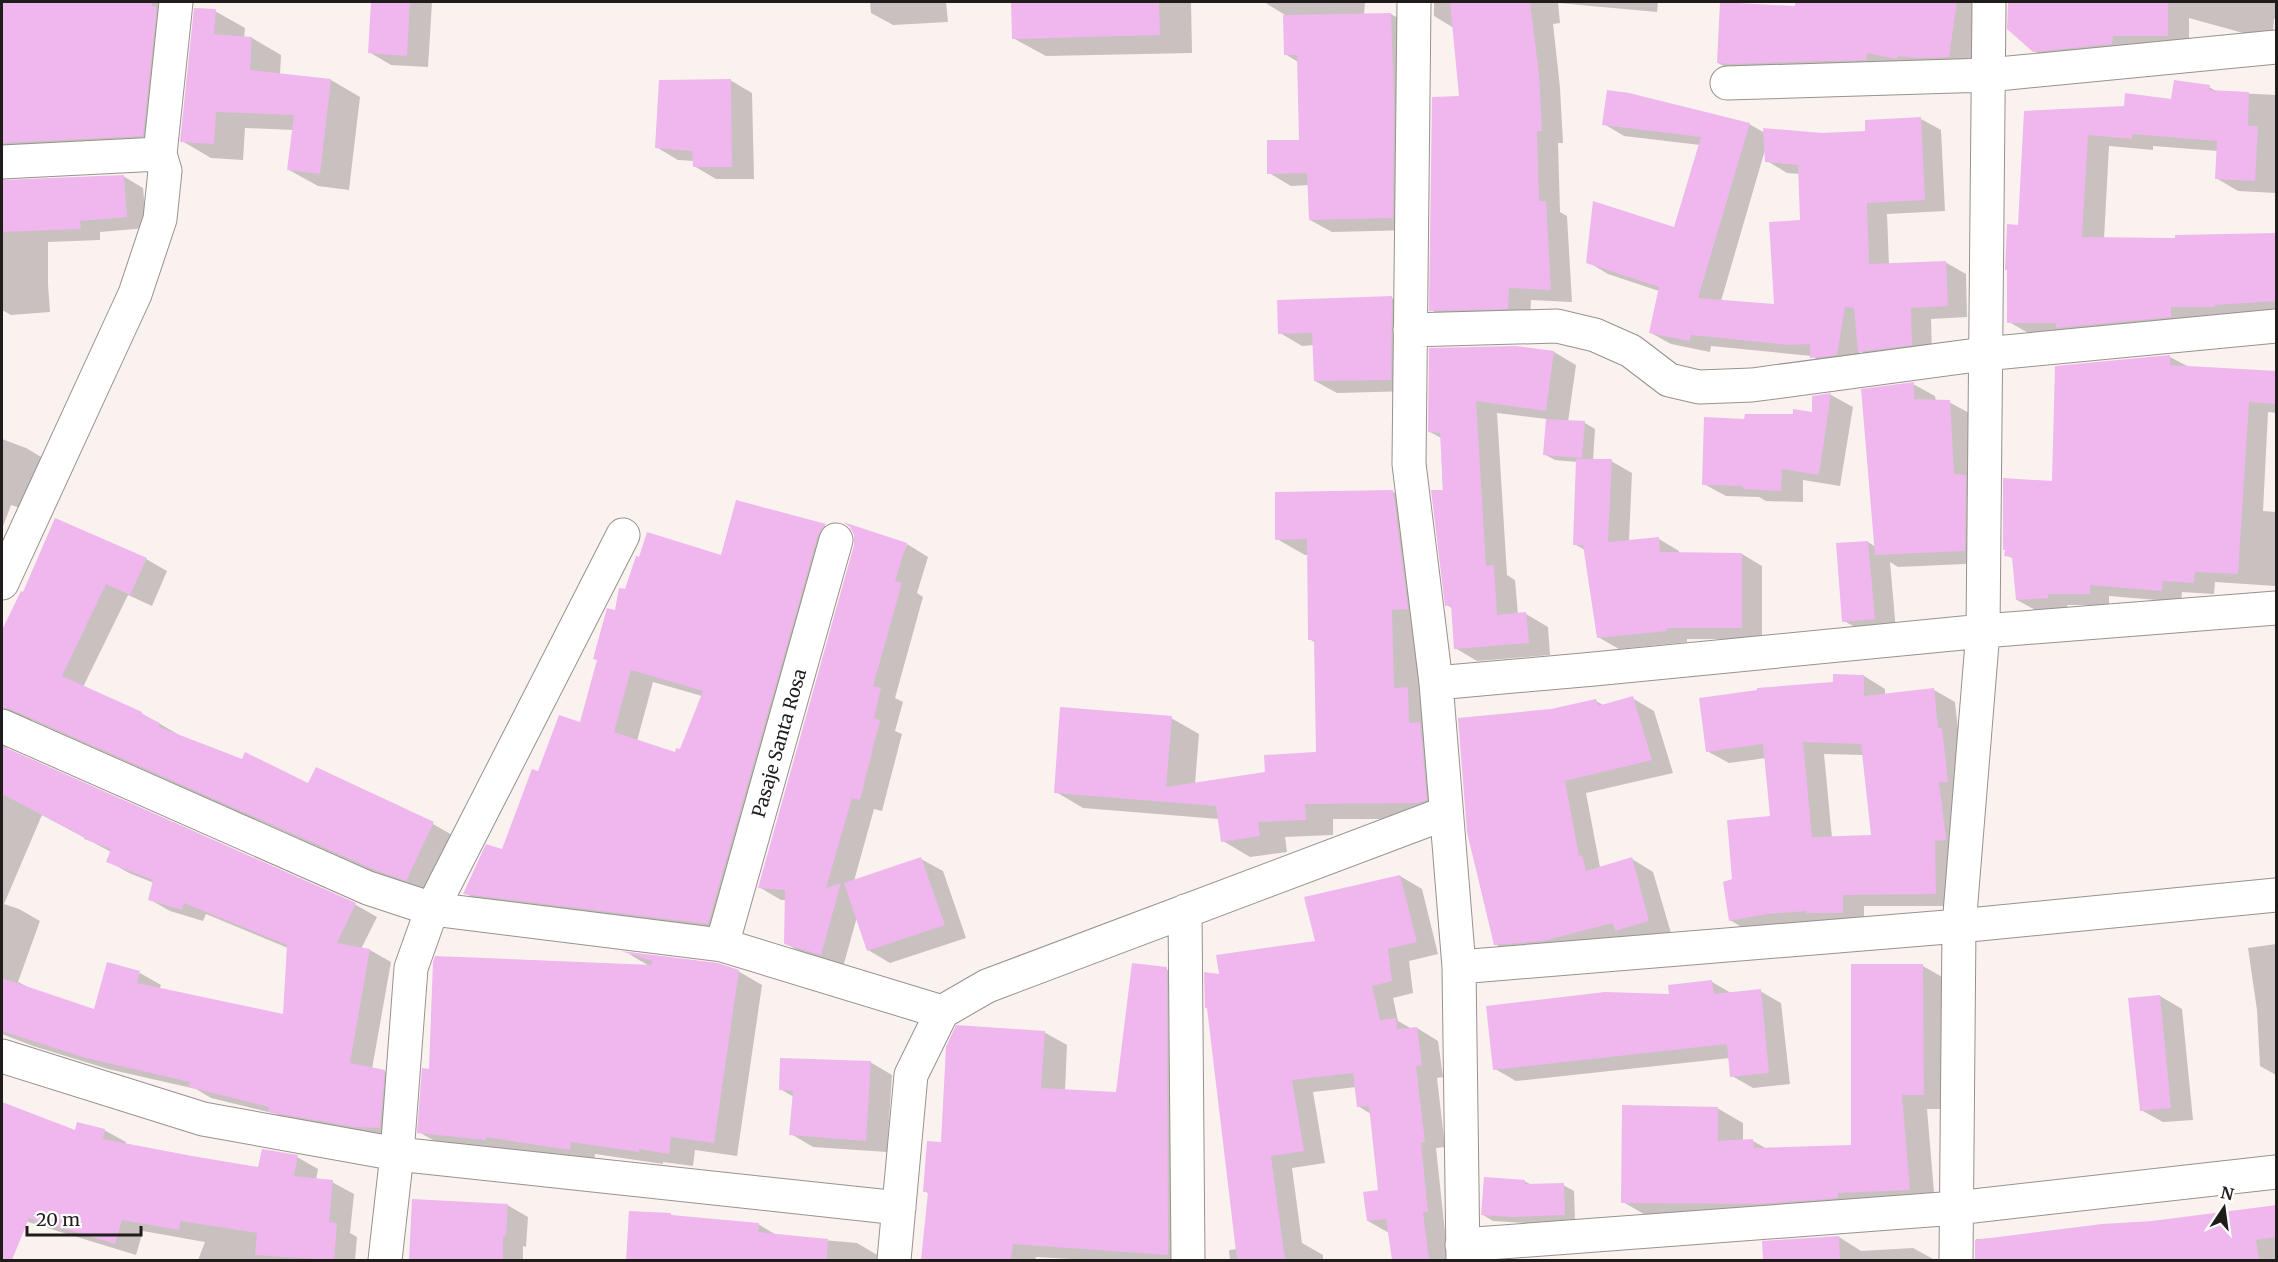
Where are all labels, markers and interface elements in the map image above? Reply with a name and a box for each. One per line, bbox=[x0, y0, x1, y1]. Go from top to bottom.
street label: Pasaje Santa Rosa bbox=[747, 666, 811, 820]
north arrow bbox=[2194, 1178, 2254, 1238]
text: N bbox=[2219, 1182, 2236, 1205]
scale bar bbox=[27, 1199, 141, 1237]
text: 20 m bbox=[36, 1208, 80, 1231]

